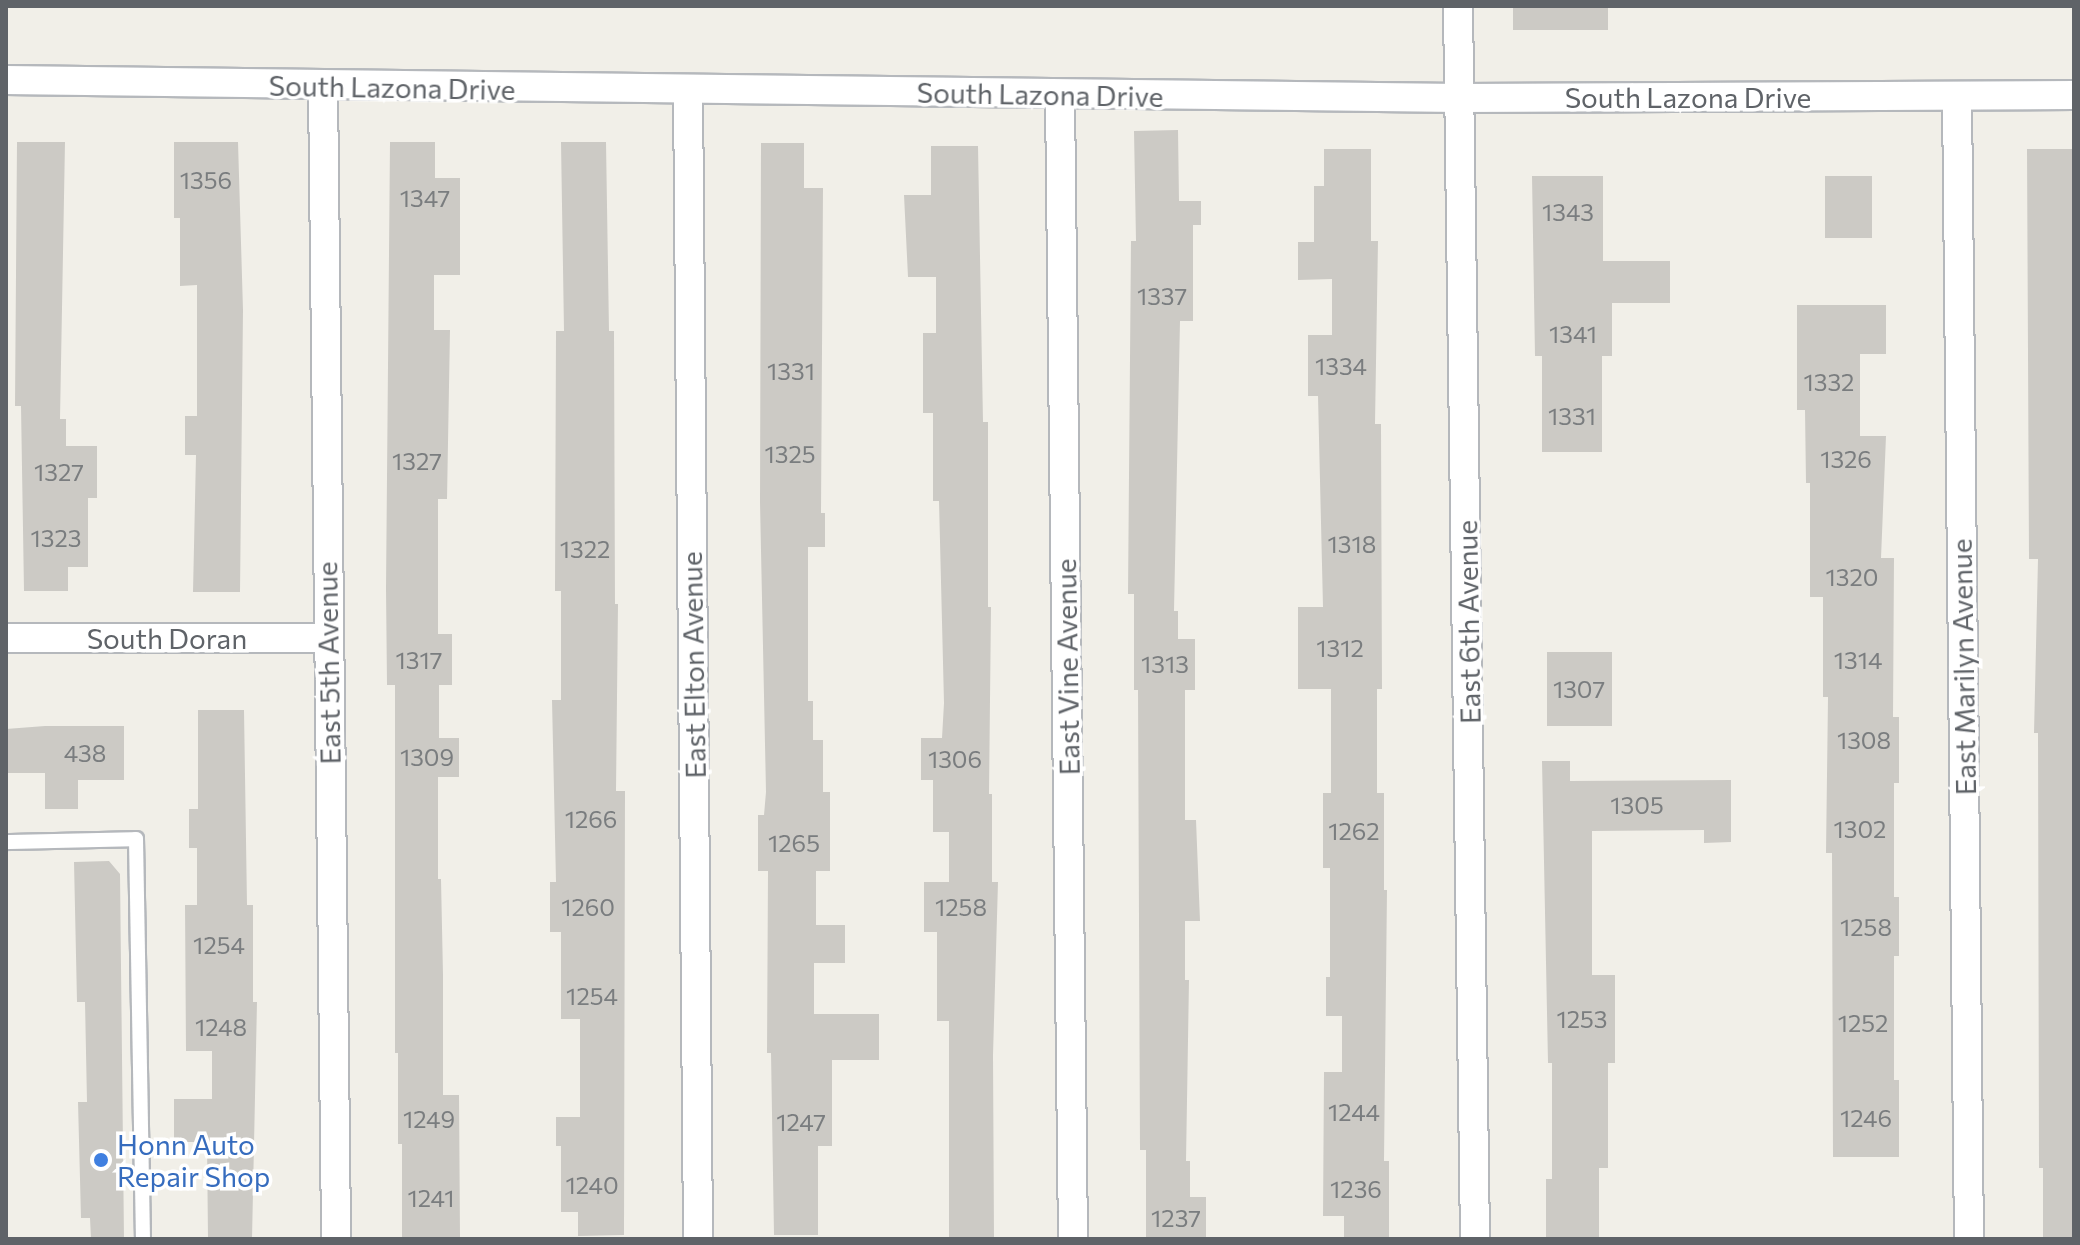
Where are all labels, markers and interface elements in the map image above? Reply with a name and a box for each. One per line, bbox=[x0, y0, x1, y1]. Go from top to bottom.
street label: South Lazona Drive bbox=[268, 68, 516, 106]
street label: South Lazona Drive bbox=[916, 75, 1164, 113]
street label: South Lazona Drive bbox=[1565, 80, 1811, 114]
house number: 1356 bbox=[180, 166, 232, 194]
house number: 1347 bbox=[400, 184, 450, 212]
house number: 1343 bbox=[1542, 198, 1594, 226]
house number: 1337 bbox=[1137, 282, 1187, 310]
house number: 1341 bbox=[1549, 320, 1597, 348]
house number: 1334 bbox=[1315, 352, 1367, 380]
house number: 1331 bbox=[767, 357, 815, 385]
house number: 1332 bbox=[1804, 368, 1854, 396]
house number: 1331 bbox=[1548, 402, 1596, 430]
house number: 1325 bbox=[765, 440, 815, 468]
house number: 1326 bbox=[1820, 445, 1872, 473]
house number: 1327 bbox=[392, 447, 442, 475]
house number: 1327 bbox=[34, 458, 84, 486]
street label: East 6th Avenue bbox=[1449, 520, 1487, 724]
house number: 1323 bbox=[31, 524, 81, 552]
house number: 1318 bbox=[1328, 530, 1376, 558]
house number: 1322 bbox=[560, 535, 610, 563]
street label: East Marilyn Avenue bbox=[1944, 538, 1982, 796]
street label: East Elton Avenue bbox=[674, 551, 712, 779]
street label: East Vine Avenue bbox=[1048, 558, 1086, 776]
street label: East 5th Avenue bbox=[309, 561, 347, 765]
house number: 1320 bbox=[1826, 563, 1878, 591]
street label: South Doran bbox=[87, 621, 247, 655]
house number: 1312 bbox=[1316, 634, 1364, 662]
house number: 1317 bbox=[396, 646, 442, 674]
house number: 1314 bbox=[1834, 646, 1882, 674]
house number: 1313 bbox=[1141, 650, 1189, 678]
house number: 1307 bbox=[1553, 675, 1605, 703]
house number: 1308 bbox=[1837, 726, 1891, 754]
house number: 438 bbox=[64, 739, 106, 767]
house number: 1309 bbox=[400, 743, 454, 771]
house number: 1306 bbox=[928, 745, 982, 773]
house number: 1305 bbox=[1610, 791, 1664, 819]
house number: 1266 bbox=[565, 805, 617, 833]
house number: 1302 bbox=[1834, 815, 1886, 843]
house number: 1262 bbox=[1328, 817, 1380, 845]
house number: 1265 bbox=[768, 829, 820, 857]
house number: 1260 bbox=[561, 893, 615, 921]
house number: 1258 bbox=[935, 893, 987, 921]
house number: 1258 bbox=[1840, 913, 1892, 941]
house number: 1254 bbox=[193, 931, 245, 959]
house number: 1254 bbox=[566, 982, 618, 1010]
house number: 1253 bbox=[1556, 1005, 1608, 1033]
house number: 1252 bbox=[1838, 1009, 1888, 1037]
house number: 1248 bbox=[195, 1013, 247, 1041]
house number: 1244 bbox=[1328, 1098, 1380, 1126]
house number: 1246 bbox=[1840, 1104, 1892, 1132]
house number: 1249 bbox=[403, 1105, 455, 1133]
house number: 1247 bbox=[776, 1108, 826, 1136]
place label: Honn Auto Repair Shop bbox=[117, 1127, 270, 1193]
marker: Honn Auto Repair Shop bbox=[92, 1151, 110, 1169]
house number: 1240 bbox=[565, 1171, 619, 1199]
house number: 1236 bbox=[1330, 1175, 1382, 1203]
house number: 1241 bbox=[407, 1184, 455, 1212]
house number: 1237 bbox=[1151, 1204, 1201, 1232]

